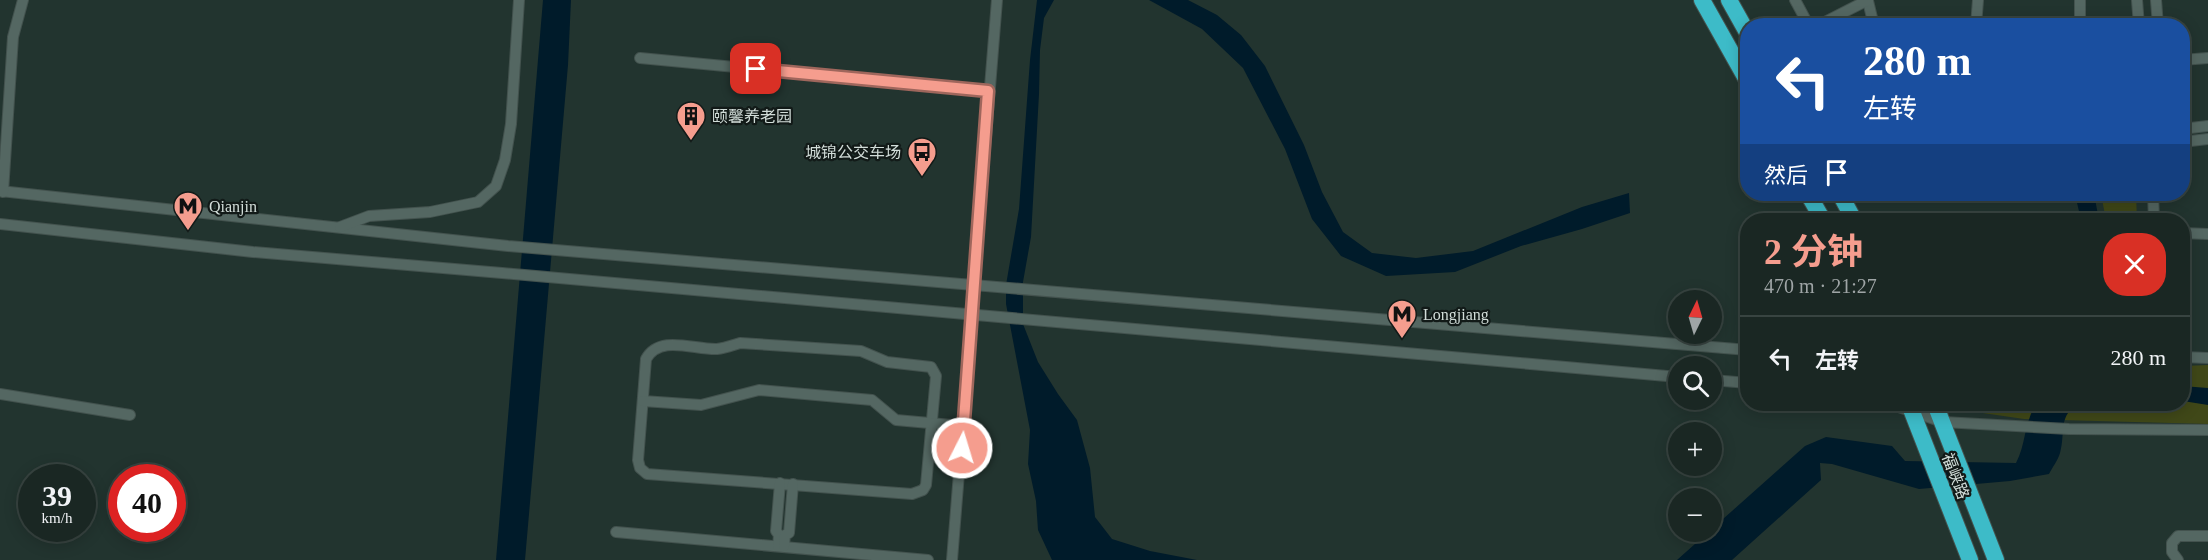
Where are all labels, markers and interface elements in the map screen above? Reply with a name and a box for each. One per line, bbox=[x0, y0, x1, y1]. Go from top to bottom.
text: 280 m bbox=[1863, 38, 1972, 84]
icon: left bbox=[1764, 42, 1842, 120]
pin bbox=[730, 43, 781, 94]
icon: arrive bbox=[739, 52, 772, 85]
text: 左转 bbox=[1863, 94, 1917, 124]
building icon: 颐馨养老园 bbox=[675, 100, 707, 142]
place label: 颐馨养老园 bbox=[712, 108, 792, 125]
bus stop icon: 城锦公交车场 bbox=[906, 136, 938, 178]
place label: 城锦公交车场 bbox=[805, 144, 901, 161]
icon: arrive bbox=[1820, 156, 1853, 189]
text: 然后 bbox=[1764, 163, 1808, 188]
metro station icon: Qianjin bbox=[172, 190, 204, 232]
place label: Qianjin bbox=[209, 198, 257, 216]
text: 2 分钟 bbox=[1764, 232, 1863, 272]
button: close bbox=[2103, 233, 2166, 296]
text: 470 m · 21:27 bbox=[1764, 275, 1877, 297]
north arrow bbox=[1668, 290, 1722, 344]
map controls bbox=[1668, 290, 1722, 542]
metro station icon: Longjiang bbox=[1386, 298, 1418, 340]
place label: Longjiang bbox=[1423, 306, 1489, 324]
icon: left bbox=[1764, 342, 1797, 375]
text: 280 m bbox=[2110, 345, 2166, 370]
text: 左转 bbox=[1815, 348, 1859, 373]
button: search bbox=[1668, 356, 1722, 410]
position arrow bbox=[930, 416, 994, 480]
button: + bbox=[1668, 422, 1722, 476]
street label: 福峡路 bbox=[1939, 451, 1972, 502]
speed limit sign: 40 bbox=[108, 464, 186, 542]
text: 39 bbox=[42, 479, 72, 512]
button: − bbox=[1668, 488, 1722, 542]
text: km/h bbox=[42, 510, 72, 526]

